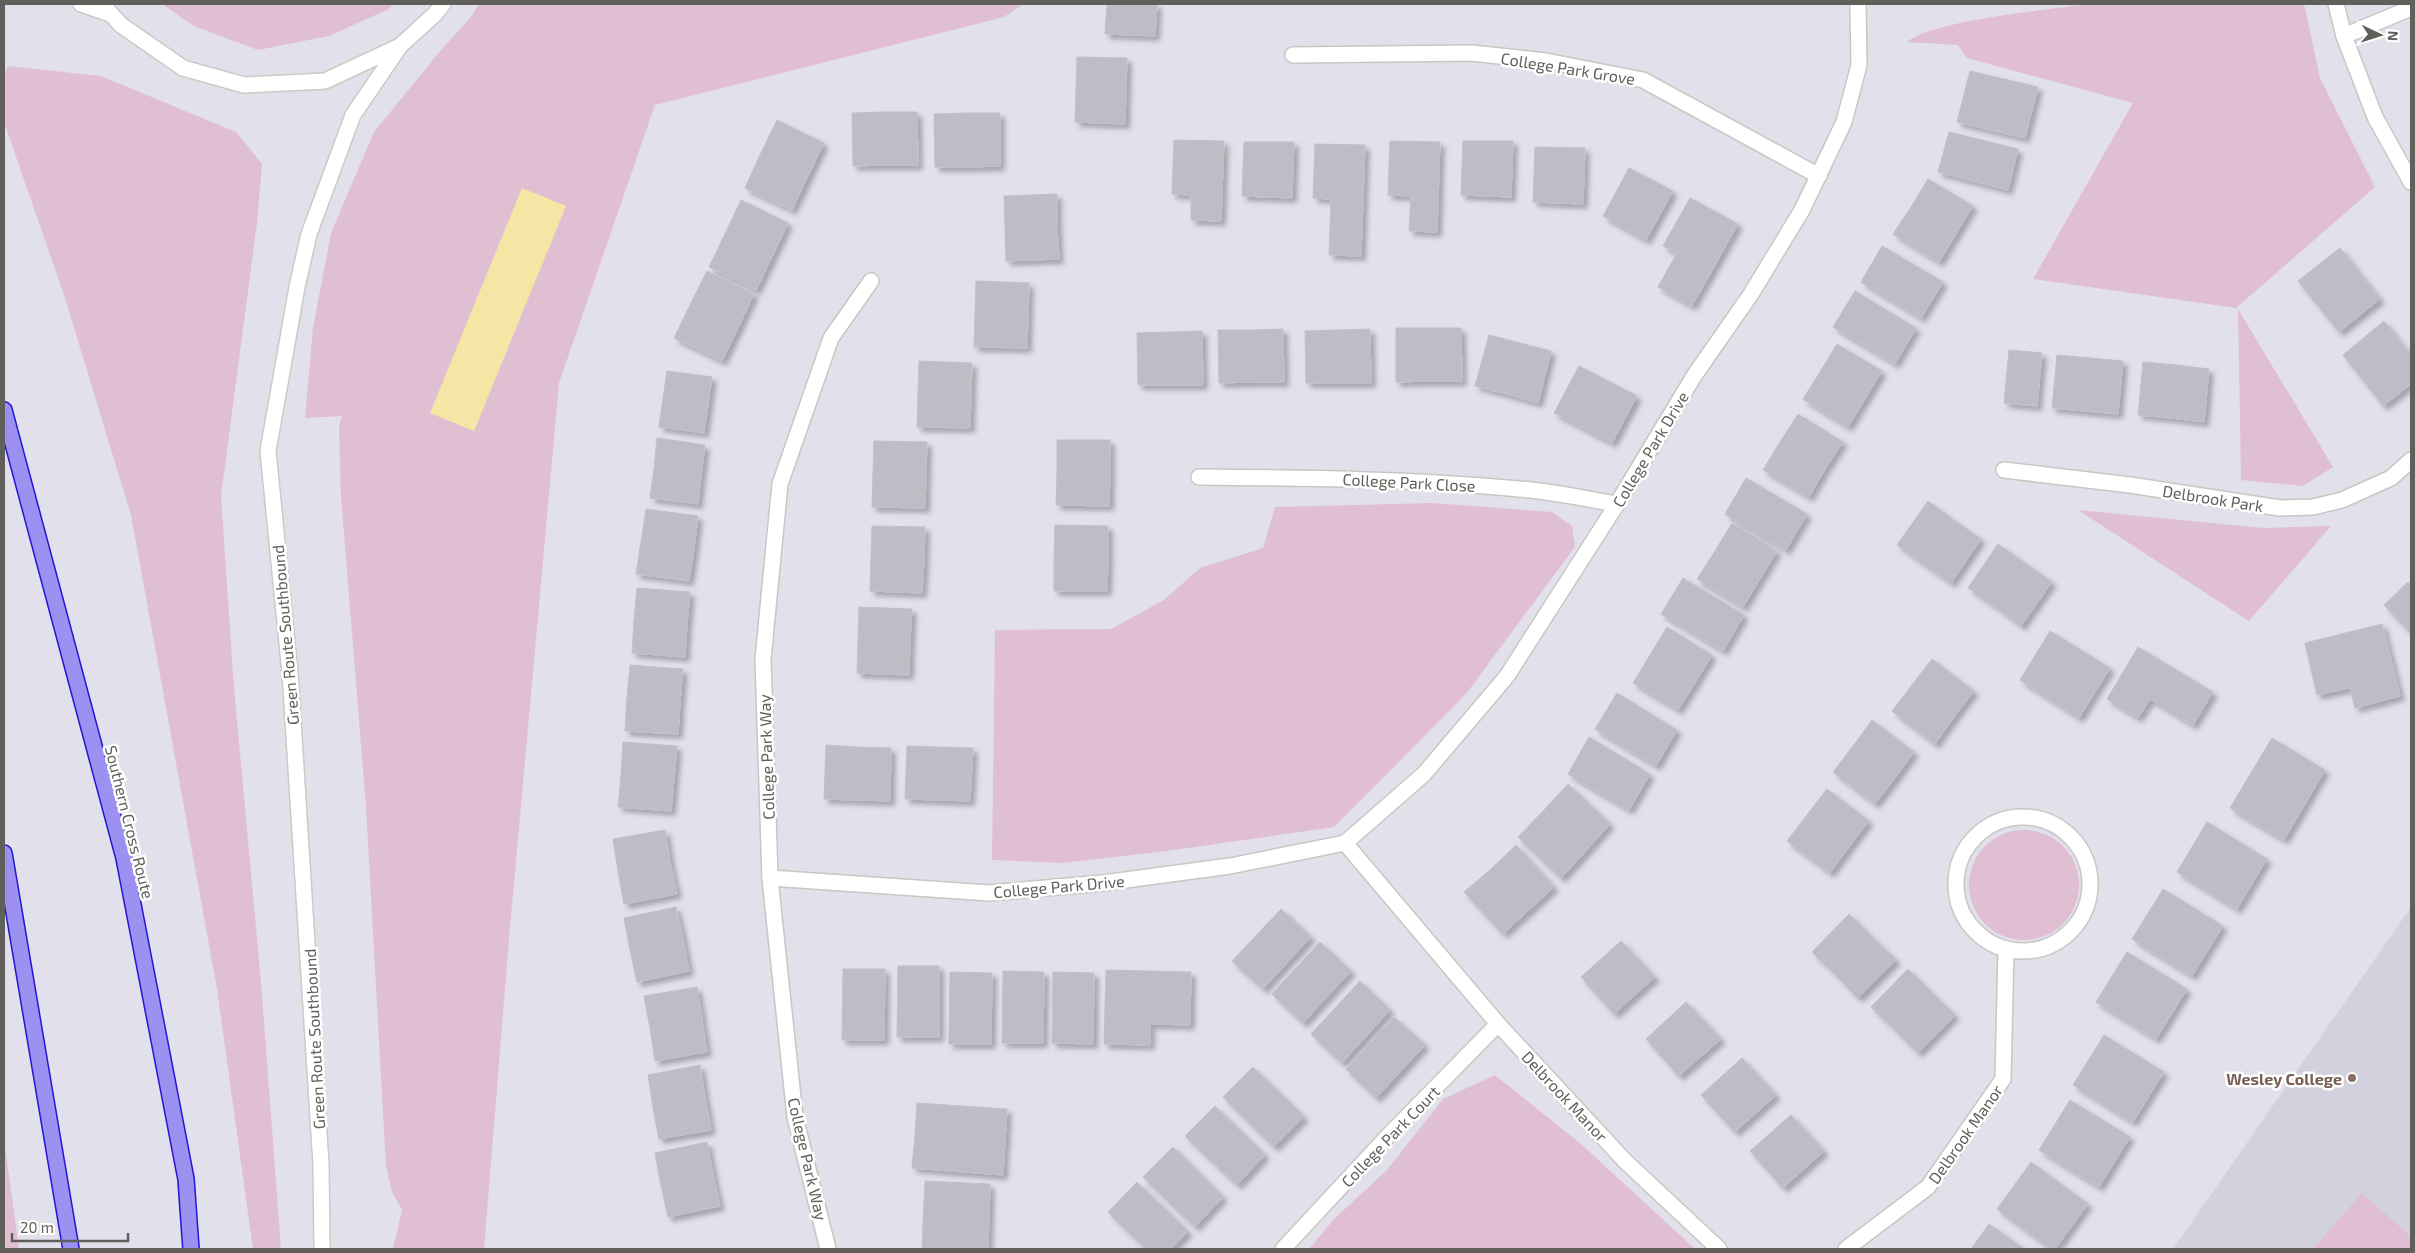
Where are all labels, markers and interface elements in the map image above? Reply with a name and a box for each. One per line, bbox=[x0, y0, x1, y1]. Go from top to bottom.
north arrow bbox=[2355, 10, 2405, 60]
text: N bbox=[2385, 30, 2402, 42]
street label: College Park Grove bbox=[1500, 48, 1636, 88]
street label: College Park Drive bbox=[1608, 388, 1692, 510]
street label: College Park Close bbox=[1342, 469, 1476, 495]
street label: Delbrook Park bbox=[2161, 481, 2265, 515]
street label: Green Route Southbound bbox=[268, 544, 302, 726]
street label: College Park Way bbox=[754, 693, 778, 820]
street label: Southern Cross Route bbox=[102, 743, 158, 901]
street label: College Park Drive bbox=[993, 871, 1125, 901]
street label: Green Route Southbound bbox=[300, 948, 328, 1130]
street label: Delbrook Manor bbox=[1518, 1047, 1612, 1146]
place label: Wesley College bbox=[2226, 1069, 2342, 1089]
marker: Wesley College bbox=[2346, 1072, 2358, 1084]
street label: Delbrook Manor bbox=[1924, 1080, 2007, 1187]
street label: College Park Court bbox=[1337, 1081, 1443, 1191]
street label: College Park Way bbox=[785, 1096, 831, 1223]
scale bar bbox=[12, 1210, 129, 1242]
text: 20 m bbox=[20, 1218, 54, 1236]

